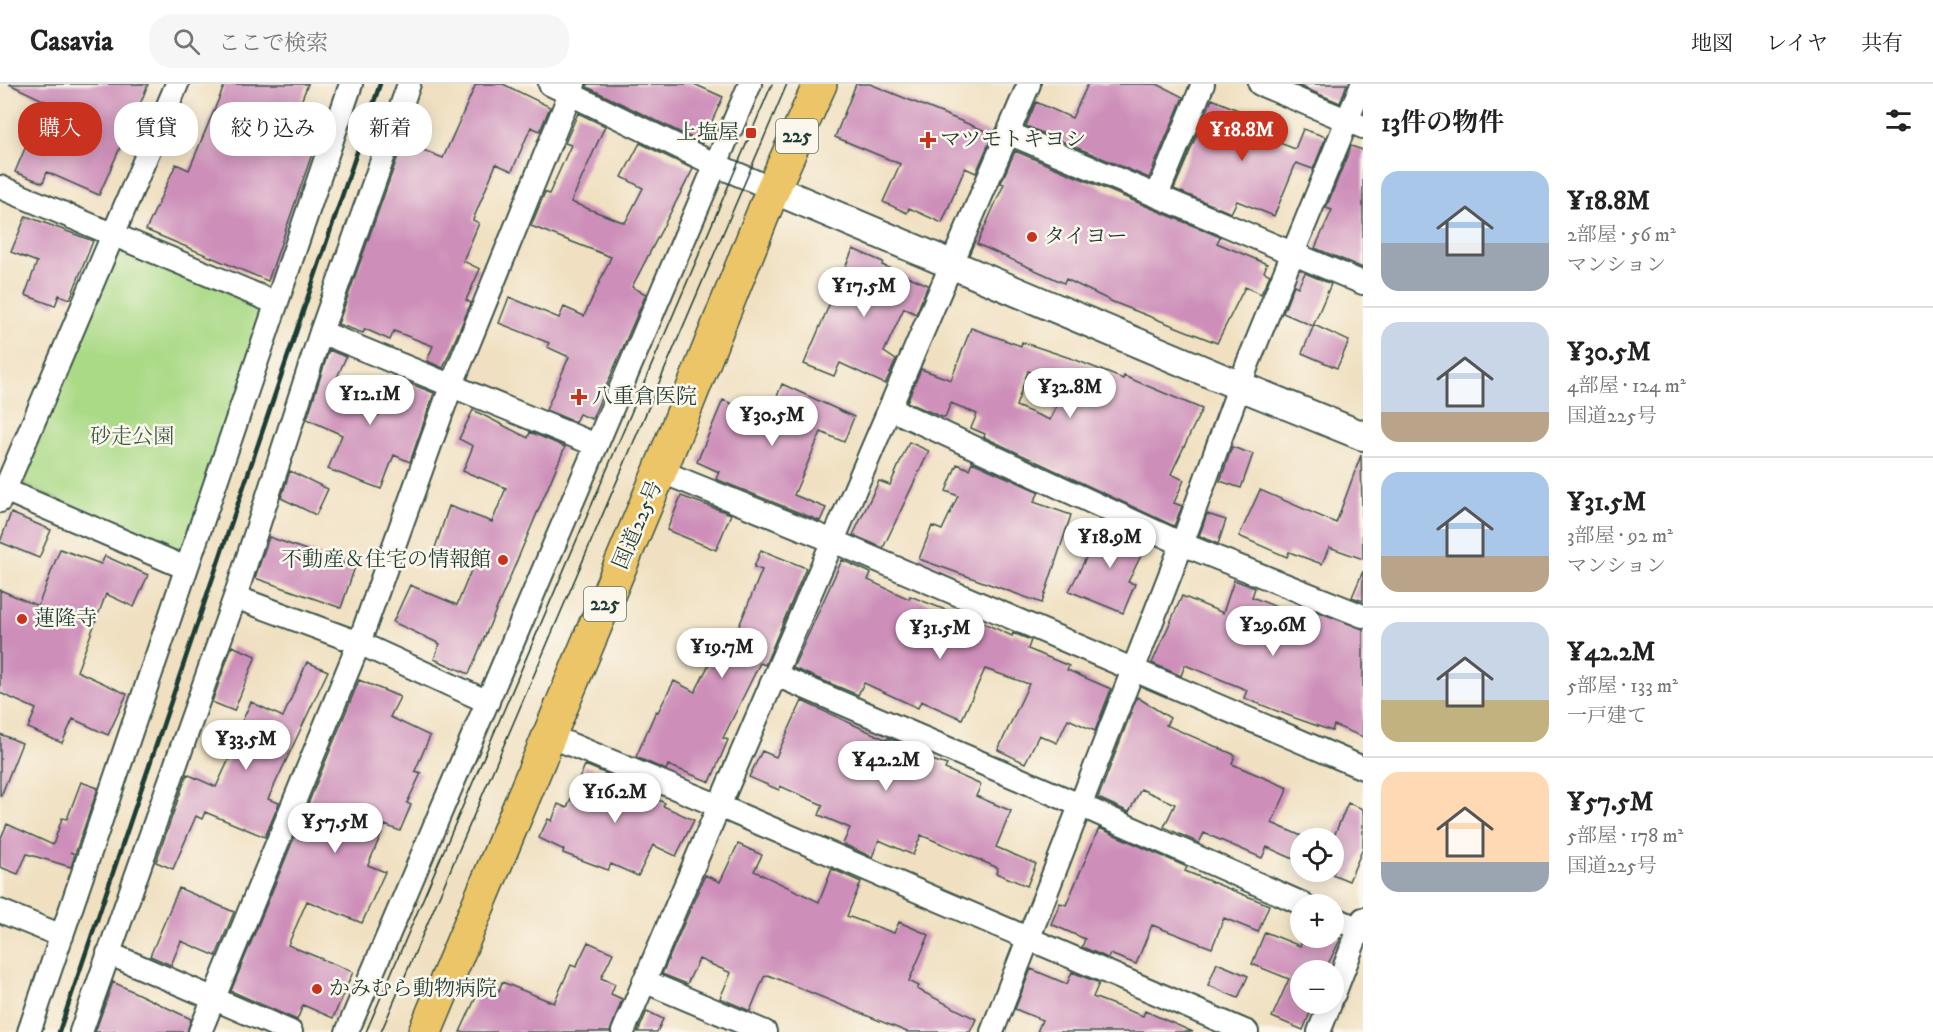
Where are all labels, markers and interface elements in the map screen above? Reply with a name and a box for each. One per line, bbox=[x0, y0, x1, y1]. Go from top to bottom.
search box bbox=[149, 14, 569, 68]
text: Casavia bbox=[30, 24, 113, 59]
icon: search bbox=[170, 25, 203, 58]
text: ここで検索 bbox=[218, 30, 328, 57]
text: 地図 bbox=[1691, 31, 1733, 57]
text: レイヤ bbox=[1766, 31, 1828, 57]
text: 共有 bbox=[1861, 31, 1903, 57]
chip: 購入 bbox=[18, 102, 102, 156]
chip: 賃貸 bbox=[114, 102, 198, 156]
chip: 絞り込み bbox=[210, 102, 336, 156]
chip: 新着 bbox=[348, 102, 432, 156]
icon: filters bbox=[1882, 104, 1915, 137]
text: 13件の物件 bbox=[1381, 107, 1504, 140]
pin: ¥18.8M bbox=[1193, 111, 1291, 162]
text: ¥18.8M bbox=[1210, 118, 1274, 143]
road number: 225 bbox=[776, 119, 818, 153]
place label: 上塩屋 bbox=[676, 120, 739, 146]
marker: 上塩屋 bbox=[744, 126, 758, 140]
place label: マツモトキヨシ bbox=[940, 127, 1086, 153]
marker: マツモトキヨシ bbox=[921, 133, 935, 147]
text: ¥18.8M bbox=[1567, 185, 1650, 218]
icon: home bbox=[1429, 195, 1501, 267]
text: 2部屋 · 56 m² bbox=[1567, 223, 1676, 248]
place label: タイヨー bbox=[1044, 224, 1128, 250]
marker: タイヨー bbox=[1025, 230, 1039, 244]
text: マンション bbox=[1567, 253, 1666, 278]
pin: ¥17.5M bbox=[815, 267, 913, 318]
text: ¥17.5M bbox=[832, 274, 896, 299]
text: ¥30.5M bbox=[1567, 336, 1651, 369]
icon: home bbox=[1429, 346, 1501, 418]
pin: ¥32.8M bbox=[1021, 368, 1119, 419]
text: 4部屋 · 124 m² bbox=[1567, 374, 1686, 399]
pin: ¥12.1M bbox=[321, 375, 419, 426]
text: ¥32.8M bbox=[1038, 375, 1102, 400]
text: ¥12.1M bbox=[339, 382, 401, 407]
place label: 八重倉医院 bbox=[592, 384, 697, 410]
marker: 八重倉医院 bbox=[570, 388, 588, 406]
pin: ¥30.5M bbox=[723, 396, 821, 447]
text: ¥30.5M bbox=[740, 403, 804, 428]
text: 国道225号 bbox=[1567, 404, 1656, 429]
park label: 砂走公園 bbox=[90, 424, 174, 450]
street label: 国道225号 bbox=[608, 477, 668, 573]
text: ¥31.5M bbox=[1567, 486, 1646, 519]
icon: home bbox=[1429, 496, 1501, 568]
pin: ¥18.9M bbox=[1061, 518, 1159, 569]
text: 3部屋 · 92 m² bbox=[1567, 524, 1673, 549]
text: ¥18.9M bbox=[1078, 525, 1142, 550]
place label: 不動産＆住宅の情報館 bbox=[281, 547, 491, 573]
marker: 不動産＆住宅の情報館 bbox=[496, 553, 510, 567]
text: マンション bbox=[1567, 554, 1666, 579]
road number: 225 bbox=[584, 587, 626, 621]
place label: 蓮隆寺 bbox=[34, 606, 97, 632]
pin: ¥29.6M bbox=[1224, 606, 1322, 657]
pin: ¥31.5M bbox=[891, 609, 989, 660]
marker: 蓮隆寺 bbox=[15, 612, 29, 626]
text: ¥29.6M bbox=[1240, 613, 1306, 638]
text: ¥31.5M bbox=[910, 616, 970, 641]
pin: ¥19.7M bbox=[673, 628, 771, 679]
text: ¥19.7M bbox=[690, 635, 754, 660]
text: ¥42.2M bbox=[1567, 636, 1655, 669]
icon: home bbox=[1429, 646, 1501, 718]
text: 5部屋 · 133 m² bbox=[1567, 674, 1678, 699]
text: 一戸建て bbox=[1567, 704, 1647, 729]
pin: ¥33.5M bbox=[197, 720, 295, 771]
text: ¥33.5M bbox=[215, 727, 277, 752]
pin: ¥42.2M bbox=[837, 741, 935, 792]
text: ¥42.2M bbox=[852, 748, 920, 773]
pin: ¥16.2M bbox=[566, 773, 664, 824]
text: ¥16.2M bbox=[583, 780, 647, 805]
text: ¥57.5M bbox=[1567, 786, 1653, 819]
icon: home bbox=[1429, 796, 1501, 868]
pin: ¥57.5M bbox=[286, 803, 384, 854]
text: ¥57.5M bbox=[302, 810, 368, 835]
text: 5部屋 · 178 m² bbox=[1567, 824, 1683, 849]
map controls bbox=[1290, 828, 1344, 1014]
button: locate bbox=[1290, 828, 1344, 882]
text: 国道225号 bbox=[1567, 854, 1656, 879]
button: + bbox=[1290, 894, 1344, 948]
button: − bbox=[1290, 960, 1344, 1014]
place label: かみむら動物病院 bbox=[329, 976, 497, 1002]
marker: かみむら動物病院 bbox=[310, 982, 324, 996]

